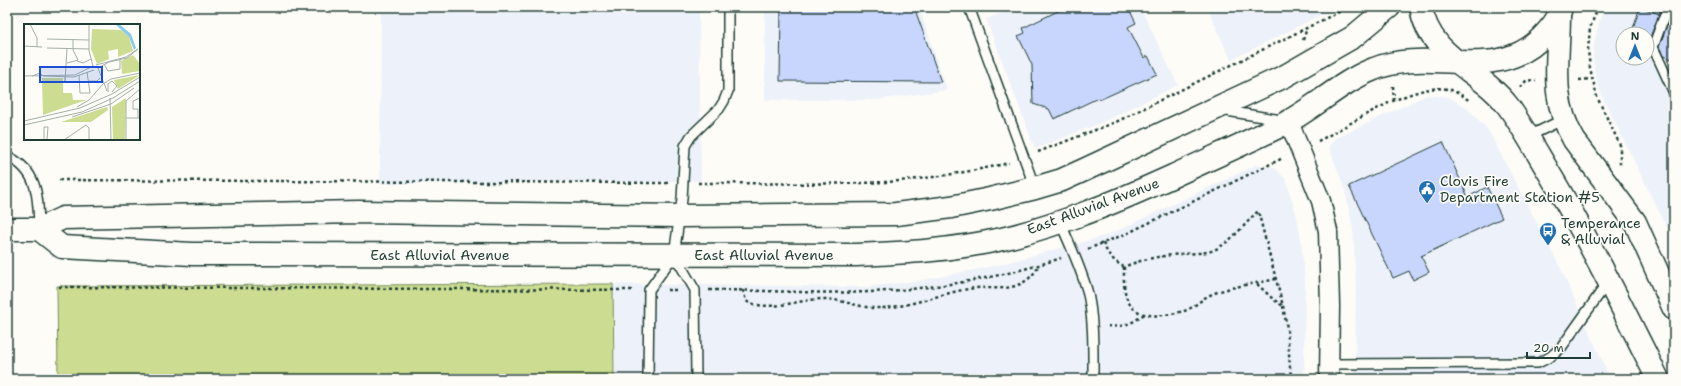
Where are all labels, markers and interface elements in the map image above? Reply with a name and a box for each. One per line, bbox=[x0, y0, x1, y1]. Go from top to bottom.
inset map bbox=[24, 24, 140, 140]
north arrow bbox=[1615, 26, 1655, 66]
text: N bbox=[1631, 29, 1640, 44]
place label: Clovis Fire Department Station #5 bbox=[1440, 172, 1600, 206]
street label: East Alluvial Avenue bbox=[1024, 174, 1162, 238]
public building icon: Clovis Fire Department Station #5 bbox=[1417, 179, 1437, 204]
place label: Temperance & Alluvial bbox=[1561, 214, 1641, 248]
bus stop icon: Temperance & Alluvial bbox=[1538, 221, 1558, 246]
street label: East Alluvial Avenue bbox=[370, 246, 510, 264]
street label: East Alluvial Avenue bbox=[694, 246, 834, 264]
scale bar bbox=[1527, 334, 1590, 360]
text: 20 m bbox=[1533, 340, 1564, 356]

